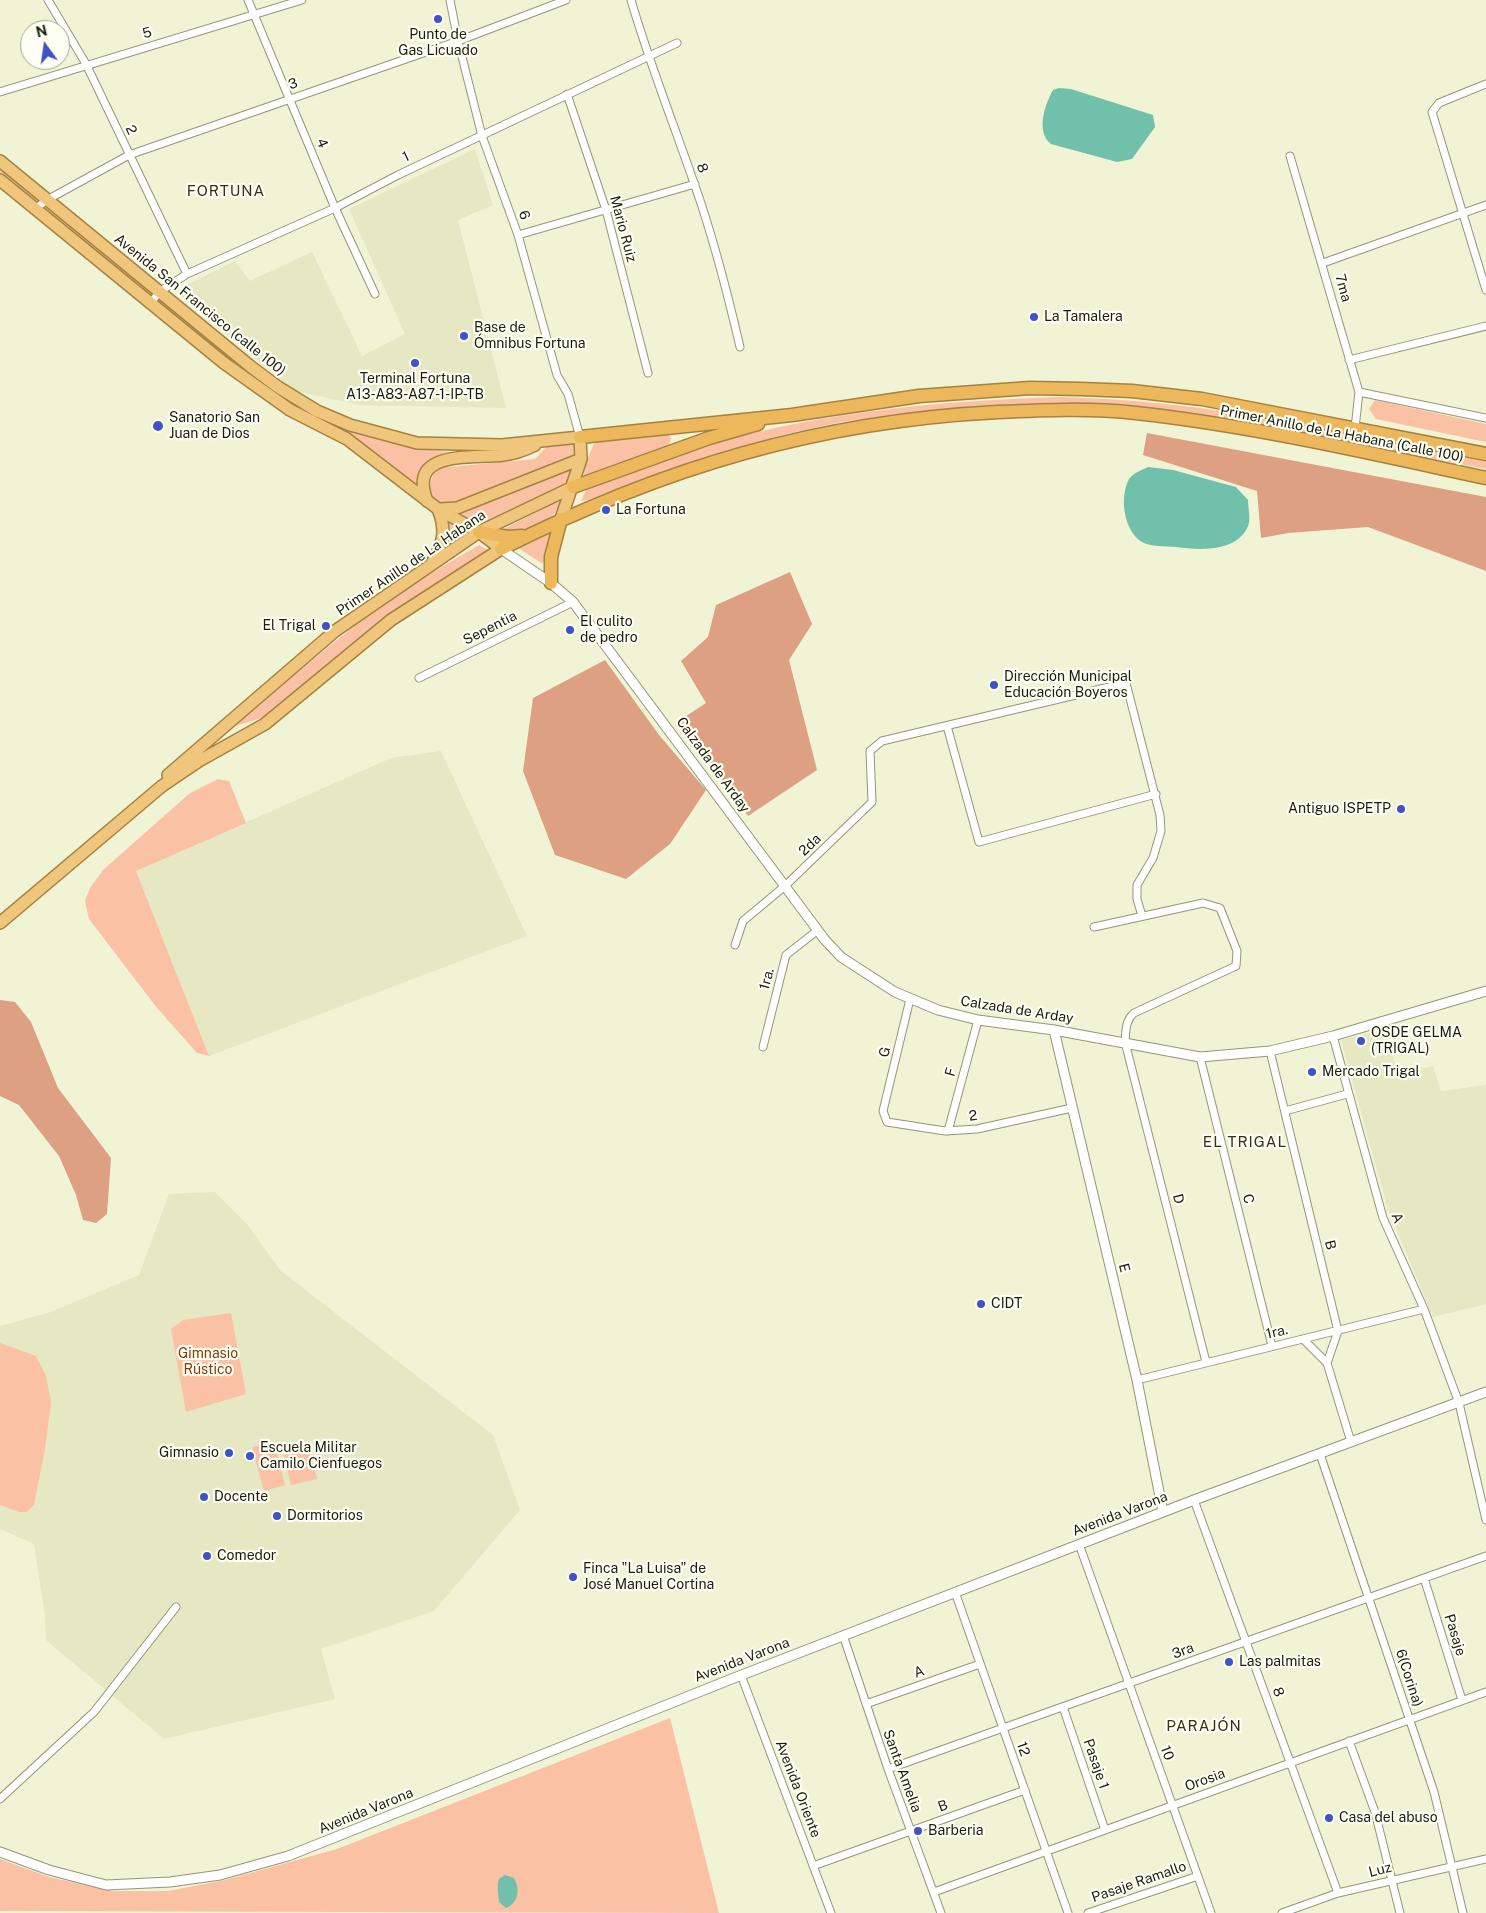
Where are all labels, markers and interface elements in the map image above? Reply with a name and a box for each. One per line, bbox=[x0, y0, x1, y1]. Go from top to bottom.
marker: Punto de Gas Licuado bbox=[432, 13, 444, 25]
north arrow bbox=[20, 20, 70, 70]
text: N bbox=[34, 22, 49, 41]
street label: 5 bbox=[140, 24, 154, 42]
place label: Punto de Gas Licuado bbox=[398, 27, 478, 59]
street label: 3 bbox=[286, 75, 300, 93]
street label: 2 bbox=[122, 123, 140, 137]
street label: 4 bbox=[313, 136, 331, 150]
street label: 1 bbox=[400, 148, 412, 166]
street label: 8 bbox=[693, 161, 711, 175]
district label: FORTUNA bbox=[186, 182, 266, 200]
street label: Mario Ruiz bbox=[606, 194, 640, 264]
street label: 6 bbox=[515, 208, 533, 222]
street label: Avenida San Francisco (calle 100) bbox=[111, 231, 289, 379]
street label: 7ma bbox=[1331, 272, 1355, 304]
place label: La Tamalera bbox=[1044, 309, 1123, 325]
marker: La Tamalera bbox=[1028, 311, 1040, 323]
place label: Base de Ómnibus Fortuna bbox=[474, 320, 586, 352]
marker: Base de Ómnibus Fortuna bbox=[458, 330, 470, 342]
marker: Terminal Fortuna A13-A83-A87-1-IP-TB bbox=[409, 357, 421, 369]
place label: Terminal Fortuna A13-A83-A87-1-IP-TB bbox=[346, 371, 484, 404]
street label: Primer Anillo de La Habana (Calle 100) bbox=[1219, 402, 1465, 466]
place label: Sanatorio San Juan de Dios bbox=[169, 410, 260, 442]
marker: Sanatorio San Juan de Dios bbox=[151, 419, 165, 433]
place label: La Fortuna bbox=[616, 502, 686, 518]
marker: La Fortuna bbox=[600, 504, 612, 516]
street label: Primer Anillo de La Habana bbox=[333, 507, 489, 619]
street label: Sepentia bbox=[460, 607, 520, 649]
place label: El culito de pedro bbox=[580, 614, 638, 646]
place label: El Trigal bbox=[263, 618, 316, 634]
marker: El Trigal bbox=[320, 620, 332, 632]
marker: El culito de pedro bbox=[564, 624, 576, 636]
place label: Dirección Municipal Educación Boyeros bbox=[1004, 669, 1132, 702]
marker: Dirección Municipal Educación Boyeros bbox=[988, 679, 1000, 691]
street label: Calzada de Arday bbox=[673, 714, 753, 816]
place label: Antiguo ISPETP bbox=[1288, 801, 1391, 817]
marker: Antiguo ISPETP bbox=[1395, 803, 1407, 815]
street label: 2da bbox=[795, 830, 825, 860]
street label: 1ra. bbox=[756, 966, 778, 992]
street label: Calzada de Arday bbox=[959, 993, 1075, 1027]
place label: OSDE GELMA (TRIGAL) bbox=[1371, 1025, 1462, 1058]
marker: OSDE GELMA (TRIGAL) bbox=[1355, 1035, 1367, 1047]
street label: G bbox=[876, 1045, 894, 1059]
place label: Mercado Trigal bbox=[1322, 1064, 1420, 1080]
street label: F bbox=[942, 1066, 960, 1078]
marker: Mercado Trigal bbox=[1306, 1066, 1318, 1078]
street label: 2 bbox=[968, 1107, 978, 1125]
district label: EL TRIGAL bbox=[1202, 1133, 1288, 1151]
street label: D bbox=[1169, 1192, 1187, 1206]
street label: C bbox=[1239, 1192, 1257, 1206]
street label: A bbox=[1387, 1210, 1407, 1226]
street label: B bbox=[1321, 1238, 1339, 1252]
street label: E bbox=[1115, 1262, 1133, 1274]
place label: CIDT bbox=[991, 1296, 1022, 1312]
marker: CIDT bbox=[975, 1298, 987, 1310]
street label: 1ra. bbox=[1264, 1321, 1290, 1343]
park label: Gimnasio Rústico bbox=[178, 1346, 238, 1378]
place label: Escuela Militar Camilo Cienfuegos bbox=[260, 1440, 382, 1472]
place label: Gimnasio bbox=[159, 1445, 219, 1461]
marker: Gimnasio bbox=[223, 1447, 235, 1459]
marker: Escuela Militar Camilo Cienfuegos bbox=[244, 1450, 256, 1462]
street label: Avenida Varona bbox=[1070, 1488, 1170, 1540]
place label: Docente bbox=[214, 1489, 268, 1505]
marker: Docente bbox=[198, 1491, 210, 1503]
place label: Dormitorios bbox=[287, 1508, 363, 1524]
marker: Dormitorios bbox=[271, 1510, 283, 1522]
place label: Comedor bbox=[217, 1548, 276, 1564]
marker: Comedor bbox=[201, 1550, 213, 1562]
place label: Finca "La Luisa" de José Manuel Cortina bbox=[583, 1561, 714, 1594]
marker: Finca "La Luisa" de José Manuel Cortina bbox=[567, 1571, 579, 1583]
street label: Pasaje bbox=[1441, 1612, 1469, 1658]
street label: Avenida Varona bbox=[692, 1634, 792, 1686]
street label: 3ra bbox=[1170, 1639, 1196, 1663]
street label: 6(Corina) bbox=[1392, 1647, 1426, 1709]
place label: Las palmitas bbox=[1239, 1654, 1321, 1670]
marker: Las palmitas bbox=[1223, 1656, 1235, 1668]
street label: A bbox=[912, 1662, 926, 1682]
street label: 8 bbox=[1269, 1685, 1287, 1699]
district label: PARAJÓN bbox=[1165, 1717, 1243, 1735]
street label: Santa Amelia bbox=[879, 1727, 925, 1815]
street label: Pasaje 1 bbox=[1080, 1737, 1112, 1791]
street label: Avenida Oriente bbox=[772, 1738, 824, 1840]
street label: 12 bbox=[1013, 1740, 1033, 1758]
street label: 10 bbox=[1157, 1743, 1177, 1763]
street label: Orosia bbox=[1183, 1765, 1227, 1795]
street label: Avenida Varona bbox=[316, 1784, 416, 1838]
street label: B bbox=[936, 1797, 950, 1815]
place label: Casa del abuso bbox=[1339, 1810, 1438, 1826]
marker: Casa del abuso bbox=[1323, 1812, 1335, 1824]
place label: Barberia bbox=[928, 1823, 984, 1839]
marker: Barberia bbox=[912, 1825, 924, 1837]
street label: Pasaje Ramallo bbox=[1089, 1858, 1189, 1906]
street label: Luz bbox=[1367, 1859, 1393, 1881]

